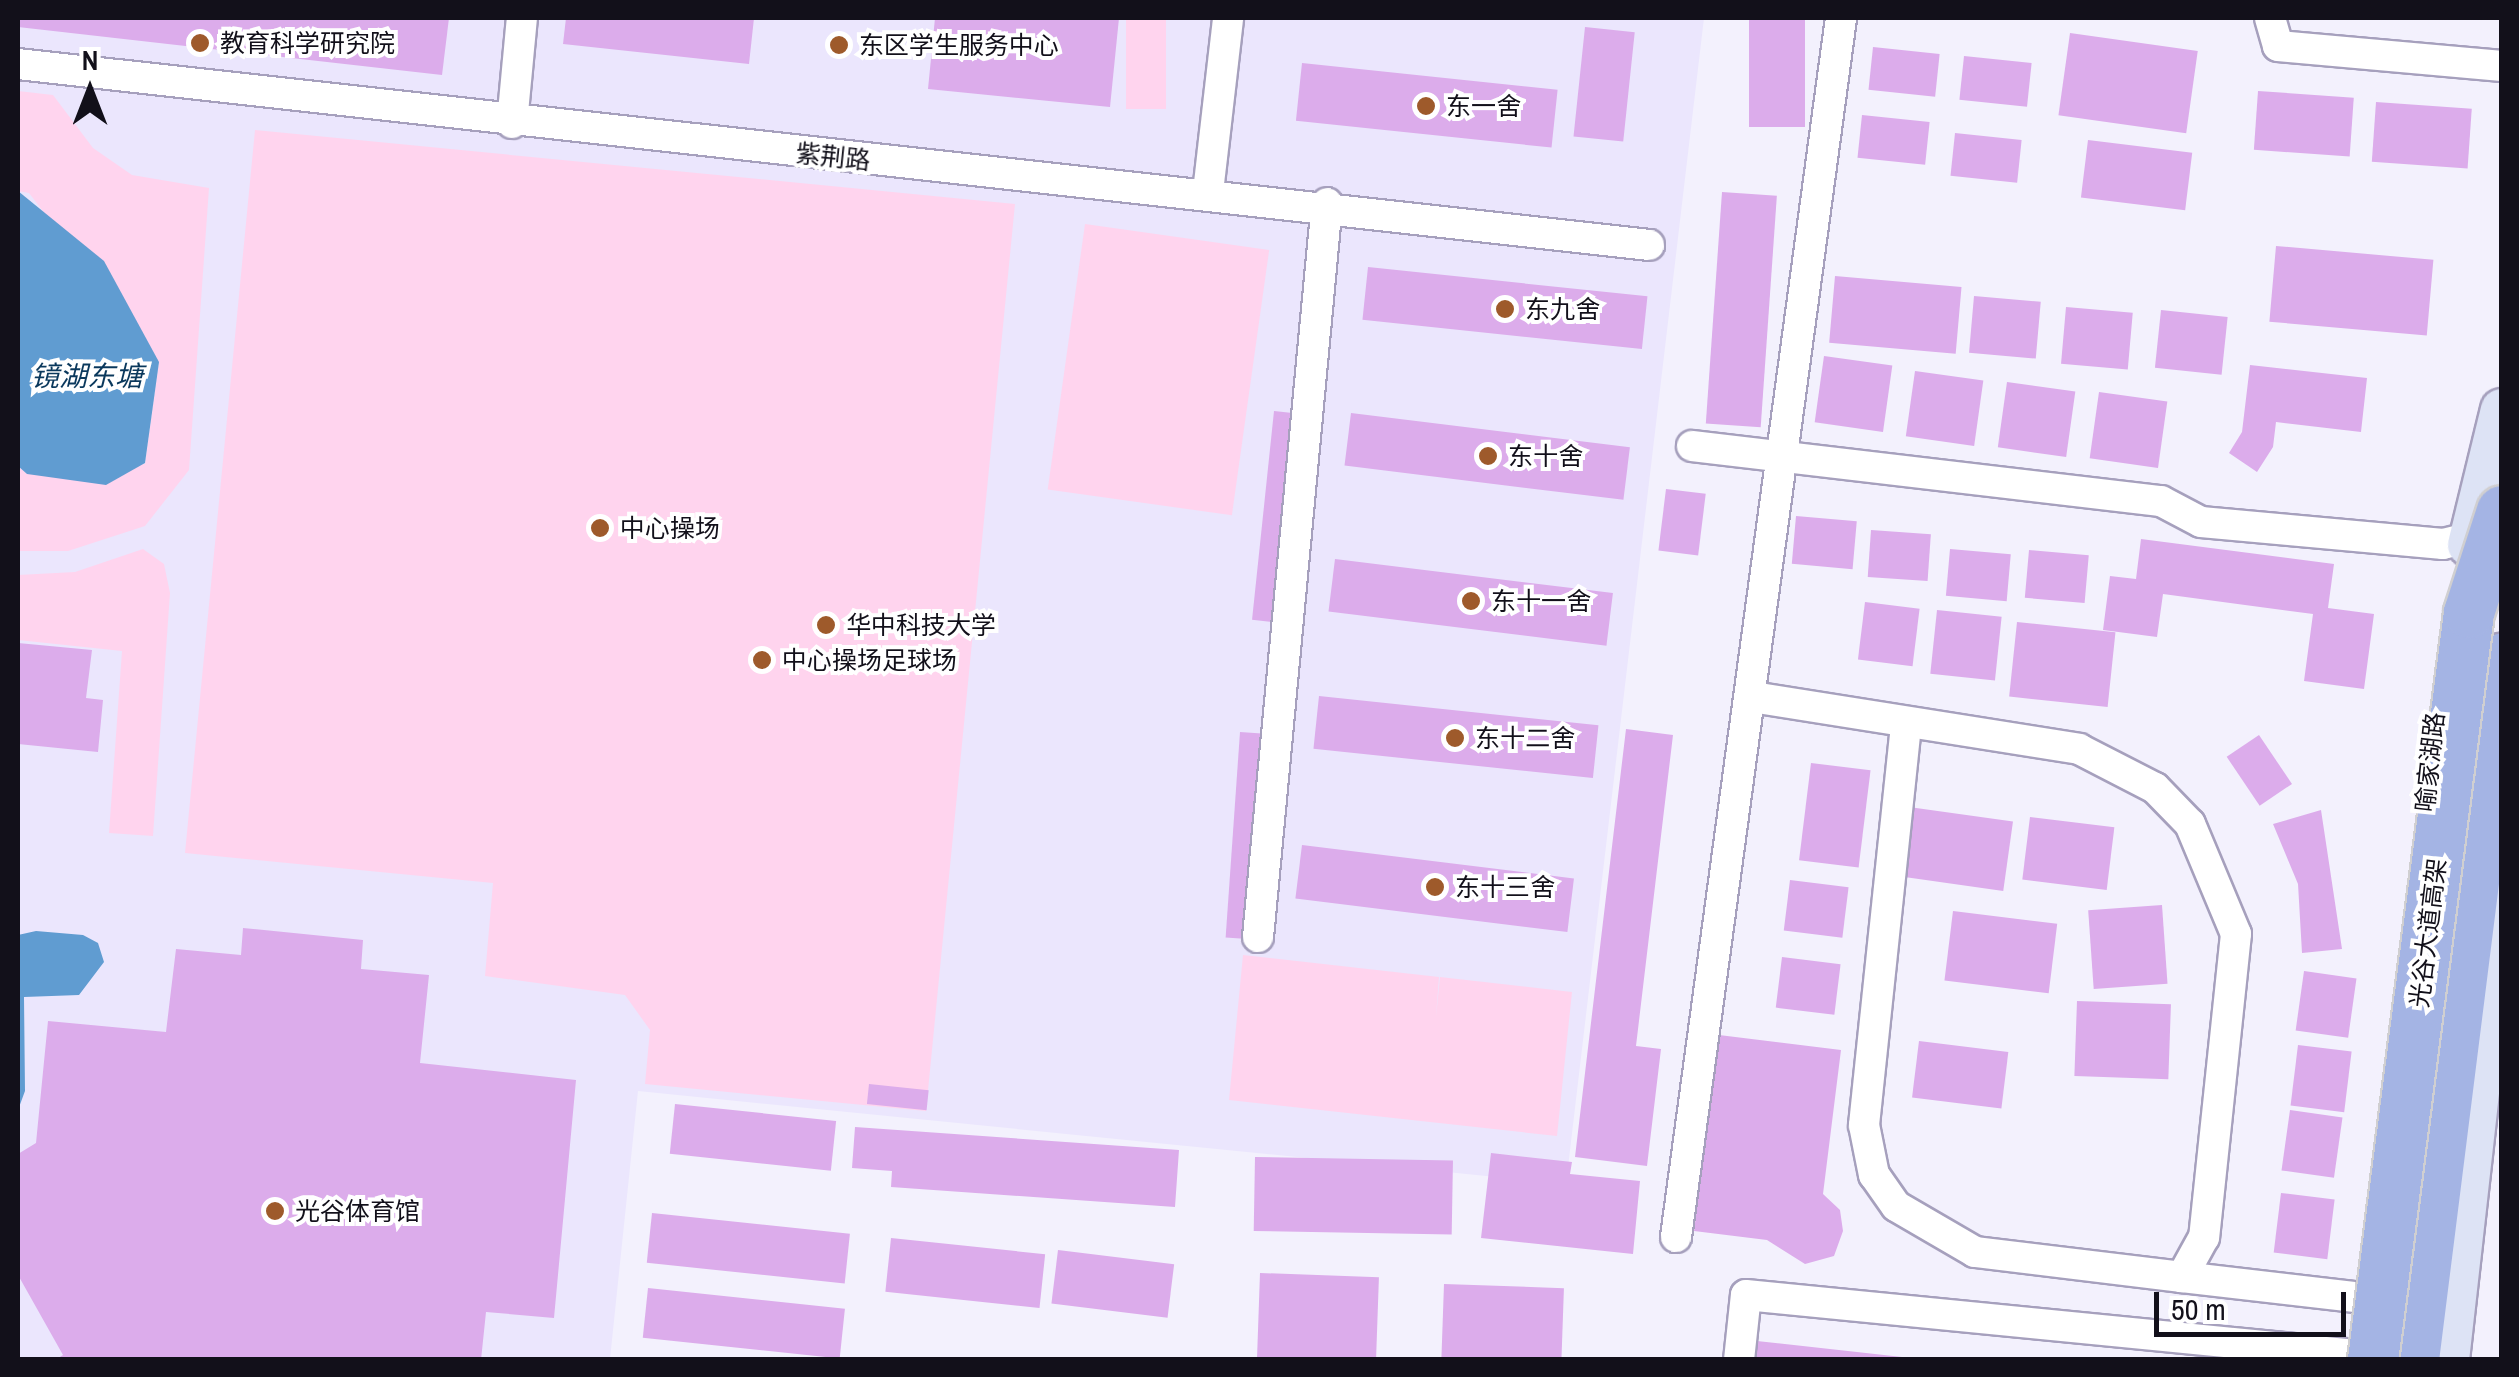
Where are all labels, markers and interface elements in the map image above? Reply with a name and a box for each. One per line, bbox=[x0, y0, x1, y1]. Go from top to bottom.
place label: 教育科学研究院 bbox=[220, 28, 395, 58]
place label: 东区学生服务中心 bbox=[859, 30, 1059, 60]
marker: 教育科学研究院 bbox=[189, 32, 211, 54]
marker: 东区学生服务中心 bbox=[828, 34, 850, 56]
north arrow bbox=[40, 40, 140, 140]
text: N bbox=[82, 41, 98, 79]
place label: 东一舍 bbox=[1446, 91, 1521, 121]
marker: 东一舍 bbox=[1415, 95, 1437, 117]
street label: 紫荆路 bbox=[794, 138, 872, 176]
place label: 东九舍 bbox=[1525, 294, 1600, 324]
marker: 东九舍 bbox=[1494, 298, 1516, 320]
water label: 镜湖东塘 bbox=[31, 359, 143, 393]
place label: 东十舍 bbox=[1508, 441, 1583, 471]
marker: 东十舍 bbox=[1477, 445, 1499, 467]
place label: 中心操场 bbox=[620, 513, 720, 543]
marker: 中心操场 bbox=[589, 517, 611, 539]
place label: 东十一舍 bbox=[1491, 586, 1591, 616]
marker: 东十一舍 bbox=[1460, 590, 1482, 612]
place label: 华中科技大学 bbox=[846, 610, 996, 640]
marker: 华中科技大学 bbox=[815, 614, 837, 636]
place label: 中心操场足球场 bbox=[782, 645, 957, 675]
marker: 中心操场足球场 bbox=[751, 649, 773, 671]
street label: 喻家湖路 bbox=[2410, 711, 2450, 813]
place label: 东十二舍 bbox=[1475, 723, 1575, 753]
marker: 东十二舍 bbox=[1444, 727, 1466, 749]
street label: 光谷大道高架 bbox=[2404, 857, 2452, 1009]
place label: 东十三舍 bbox=[1455, 872, 1555, 902]
marker: 东十三舍 bbox=[1424, 876, 1446, 898]
place label: 光谷体育馆 bbox=[295, 1196, 420, 1226]
marker: 光谷体育馆 bbox=[264, 1200, 286, 1222]
scale bar bbox=[2159, 1272, 2352, 1334]
text: 50 m bbox=[2171, 1289, 2226, 1329]

